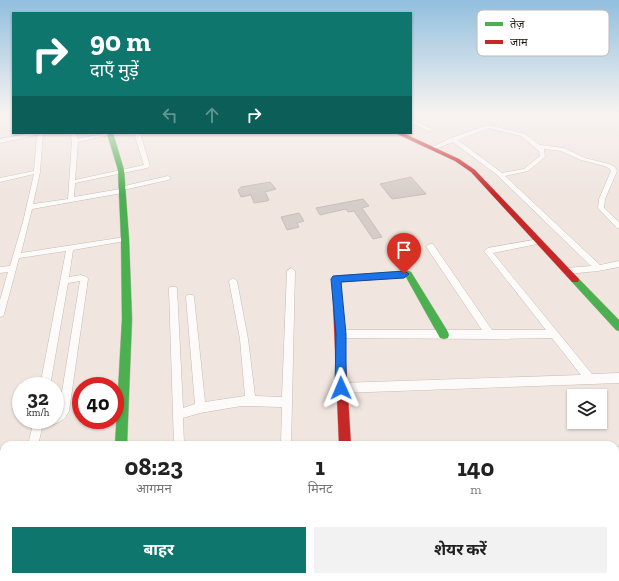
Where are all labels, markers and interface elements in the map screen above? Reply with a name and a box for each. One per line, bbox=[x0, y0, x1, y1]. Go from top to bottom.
legend bbox=[477, 10, 609, 56]
text: तेज़ bbox=[510, 18, 525, 31]
text: 90 m bbox=[90, 25, 151, 58]
icon: right bbox=[24, 28, 76, 80]
text: जाम bbox=[510, 36, 528, 49]
text: दाएँ मुड़ें bbox=[90, 59, 139, 81]
icon: left bbox=[159, 104, 181, 126]
icon: ahead bbox=[201, 104, 223, 126]
icon: right bbox=[243, 104, 265, 126]
pin bbox=[387, 233, 421, 274]
icon: arrive bbox=[393, 239, 415, 261]
position arrow bbox=[320, 367, 362, 409]
speed limit sign: 40 bbox=[72, 377, 124, 429]
text: 32 bbox=[27, 386, 49, 410]
map controls bbox=[567, 389, 607, 429]
button: layers bbox=[567, 389, 607, 429]
text: km/h bbox=[27, 407, 49, 419]
text: 08:23 bbox=[125, 452, 183, 481]
text: 1 bbox=[315, 452, 325, 481]
text: 140 bbox=[457, 453, 494, 482]
text: आगमन bbox=[136, 481, 172, 496]
text: मिनट bbox=[308, 481, 333, 496]
text: m bbox=[470, 482, 481, 497]
button: बाहर bbox=[12, 527, 306, 573]
button: शेयर करें bbox=[314, 527, 607, 573]

